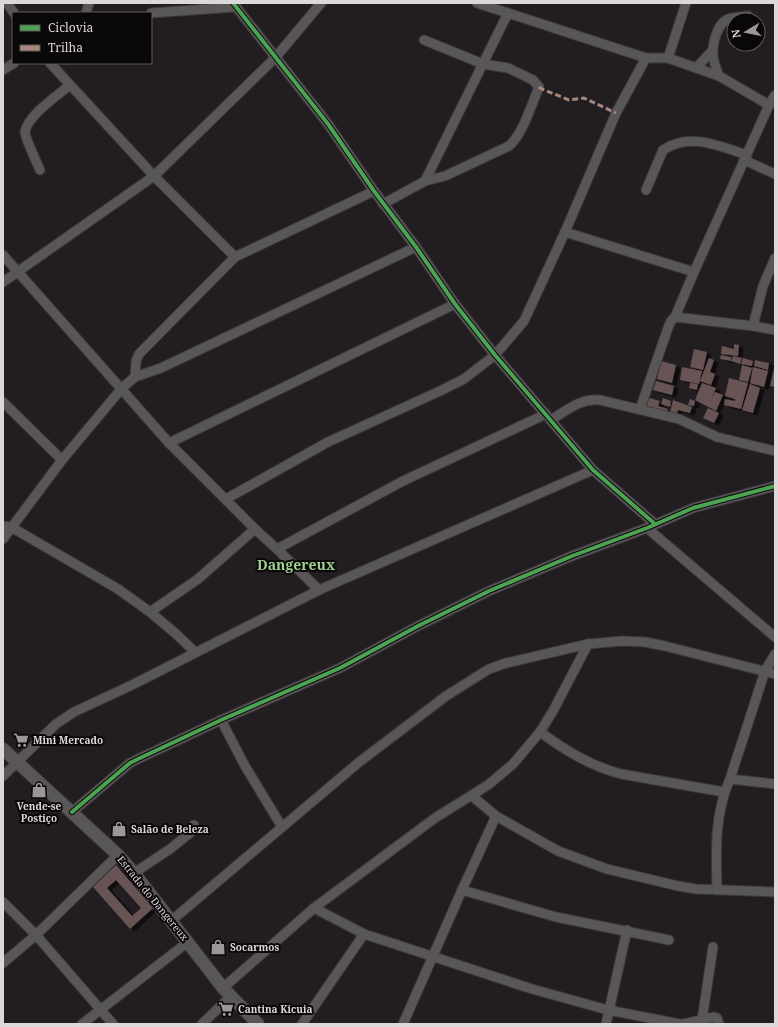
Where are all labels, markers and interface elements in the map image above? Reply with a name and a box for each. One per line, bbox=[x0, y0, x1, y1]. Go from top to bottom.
legend bbox=[12, 12, 152, 64]
north arrow bbox=[726, 12, 766, 52]
text: Ciclovia bbox=[48, 19, 94, 36]
text: N bbox=[727, 28, 744, 39]
text: Trilha bbox=[48, 39, 83, 56]
district label: Dangereux bbox=[257, 555, 335, 574]
supermarket icon: Mini Mercado bbox=[12, 731, 30, 749]
place label: Mini Mercado bbox=[33, 733, 103, 747]
shop icon: Vende-se Postiço bbox=[30, 781, 48, 799]
place label: Vende-se Postiço bbox=[17, 799, 62, 825]
shop icon: Salão de Beleza bbox=[110, 820, 128, 838]
place label: Salão de Beleza bbox=[131, 822, 209, 836]
street label: Estrada do Dangereux bbox=[114, 853, 192, 944]
shop icon: Socarmos bbox=[209, 938, 227, 956]
place label: Socarmos bbox=[230, 940, 279, 954]
supermarket icon: Cantina Kicuia bbox=[217, 1000, 235, 1018]
place label: Cantina Kicuia bbox=[238, 1002, 313, 1016]

